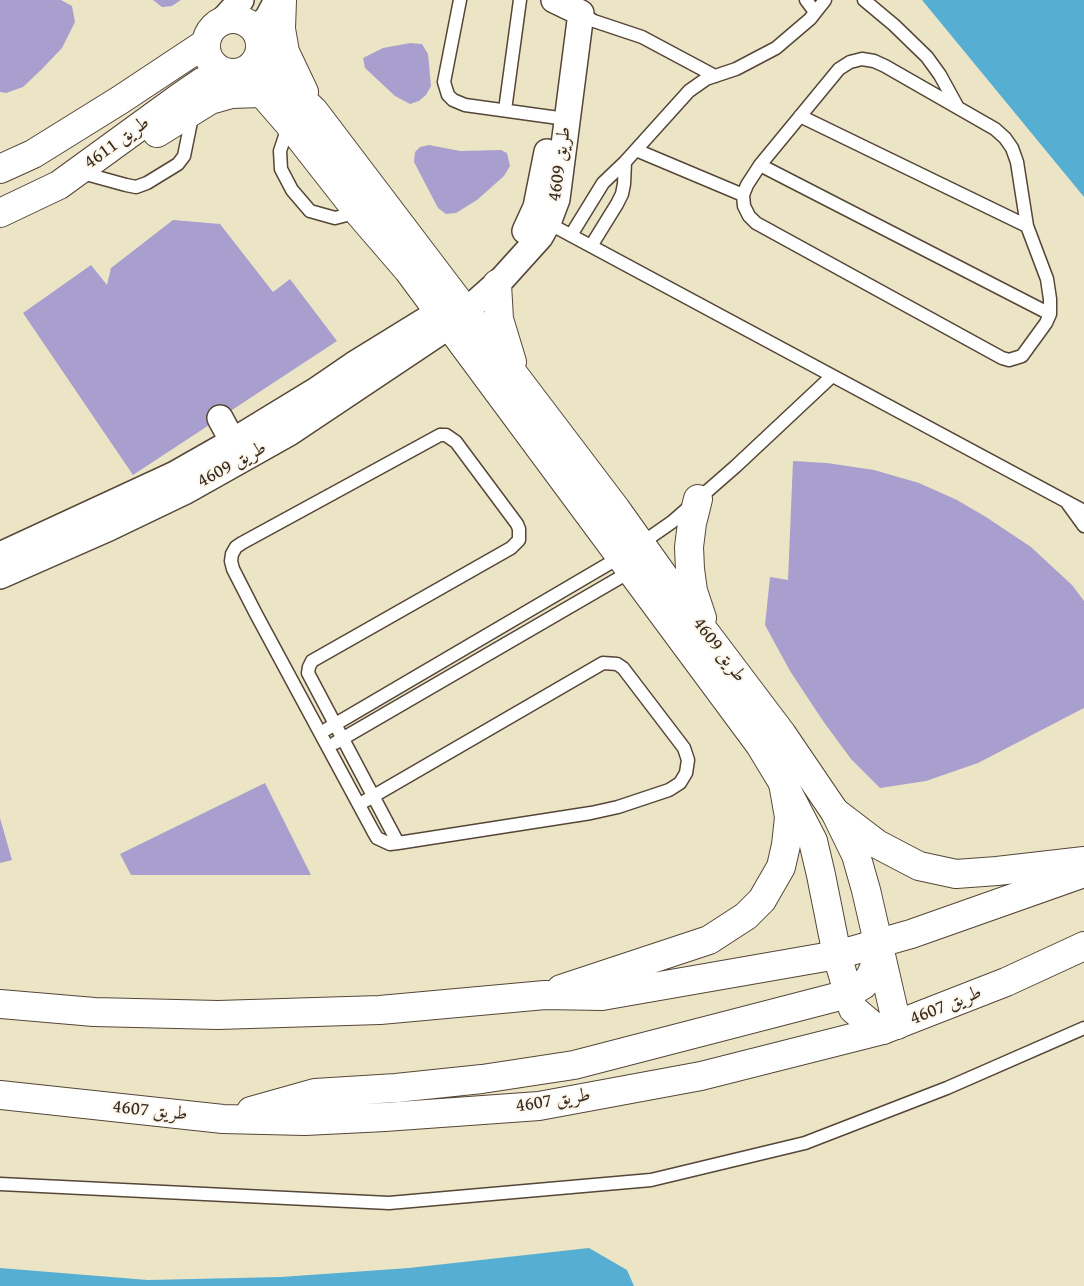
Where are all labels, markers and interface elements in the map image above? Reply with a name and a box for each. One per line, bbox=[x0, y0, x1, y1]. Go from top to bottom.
street label: طريق 4611 bbox=[80, 112, 154, 174]
street label: طريق 4609 bbox=[543, 125, 577, 203]
street label: طريق 4609 bbox=[193, 437, 271, 493]
street label: طريق 4609 bbox=[687, 613, 751, 687]
street label: طريق 4607 bbox=[907, 981, 985, 1031]
street label: طريق 4607 bbox=[514, 1084, 592, 1118]
street label: طريق 4607 bbox=[111, 1096, 189, 1126]

